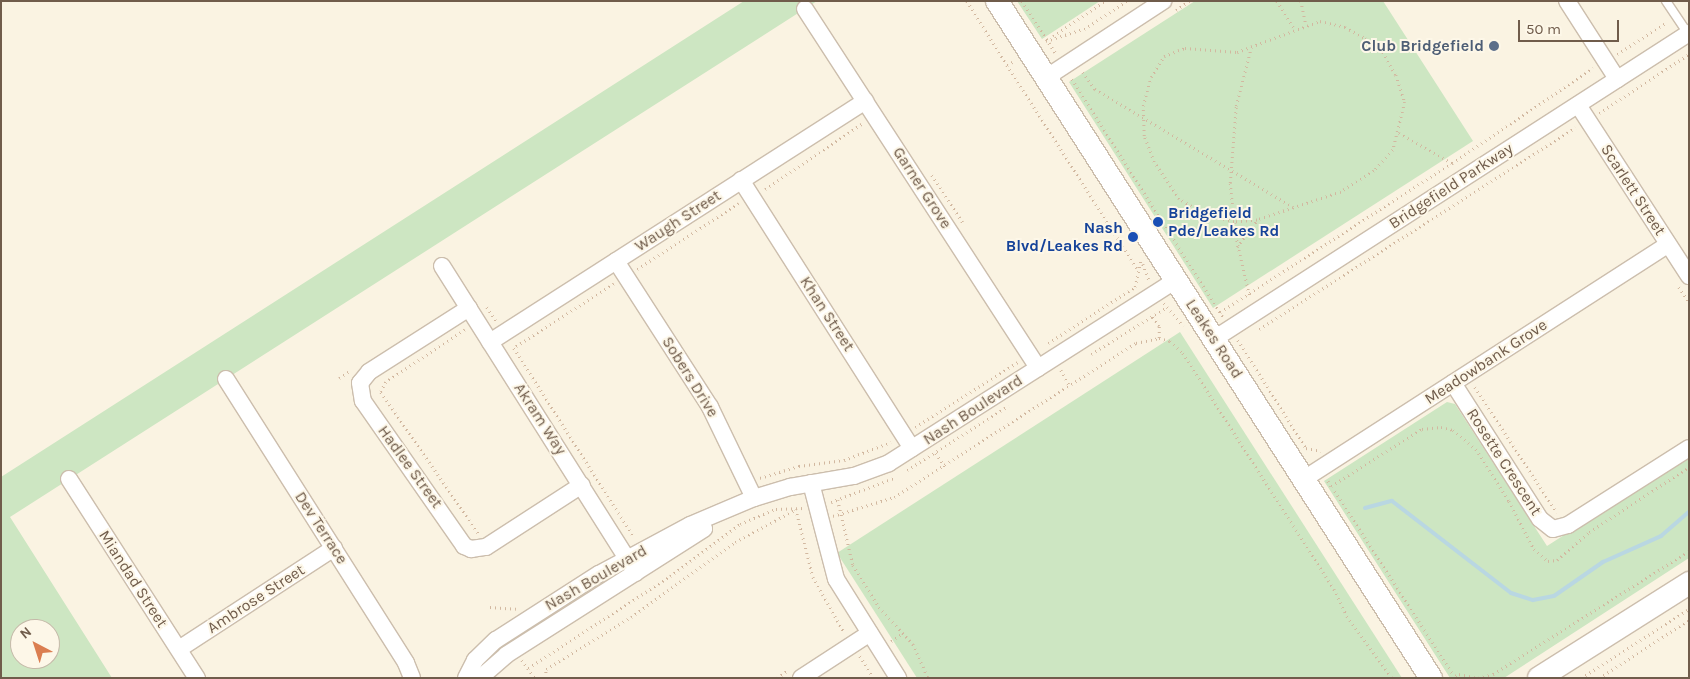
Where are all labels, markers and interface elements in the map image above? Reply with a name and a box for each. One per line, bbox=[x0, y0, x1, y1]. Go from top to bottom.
scale bar bbox=[1520, 10, 1621, 42]
text: 50 m bbox=[1526, 20, 1561, 38]
place label: Club Bridgefield bbox=[1361, 36, 1484, 56]
marker: Club Bridgefield bbox=[1488, 40, 1500, 52]
street label: Bridgefield Parkway bbox=[1385, 139, 1517, 233]
street label: Scarlett Street bbox=[1596, 141, 1670, 239]
street label: Garner Grove bbox=[889, 144, 955, 232]
street label: Waugh Street bbox=[631, 186, 725, 256]
place label: Bridgefield Pde/Leakes Rd bbox=[1168, 203, 1279, 241]
marker: Bridgefield Pde/Leakes Rd bbox=[1152, 216, 1164, 228]
place label: Nash Blvd/Leakes Rd bbox=[1006, 218, 1123, 256]
marker: Nash Blvd/Leakes Rd bbox=[1127, 231, 1139, 243]
street label: Khan Street bbox=[796, 273, 858, 355]
street label: Leakes Road bbox=[1181, 296, 1247, 382]
street label: Meadowbank Grove bbox=[1421, 315, 1551, 409]
street label: Sobers Drive bbox=[658, 333, 722, 421]
street label: Nash Boulevard bbox=[920, 371, 1026, 449]
street label: Akram Way bbox=[510, 380, 570, 458]
street label: Rosette Crescent bbox=[1462, 405, 1546, 519]
street label: Hadlee Street bbox=[374, 422, 446, 512]
street label: Dev Terrace bbox=[290, 488, 352, 568]
street label: Miandad Street bbox=[94, 527, 172, 631]
street label: Nash Boulevard bbox=[541, 541, 651, 615]
street label: Ambrose Street bbox=[204, 560, 308, 638]
north arrow bbox=[10, 619, 60, 669]
text: N bbox=[16, 623, 35, 643]

